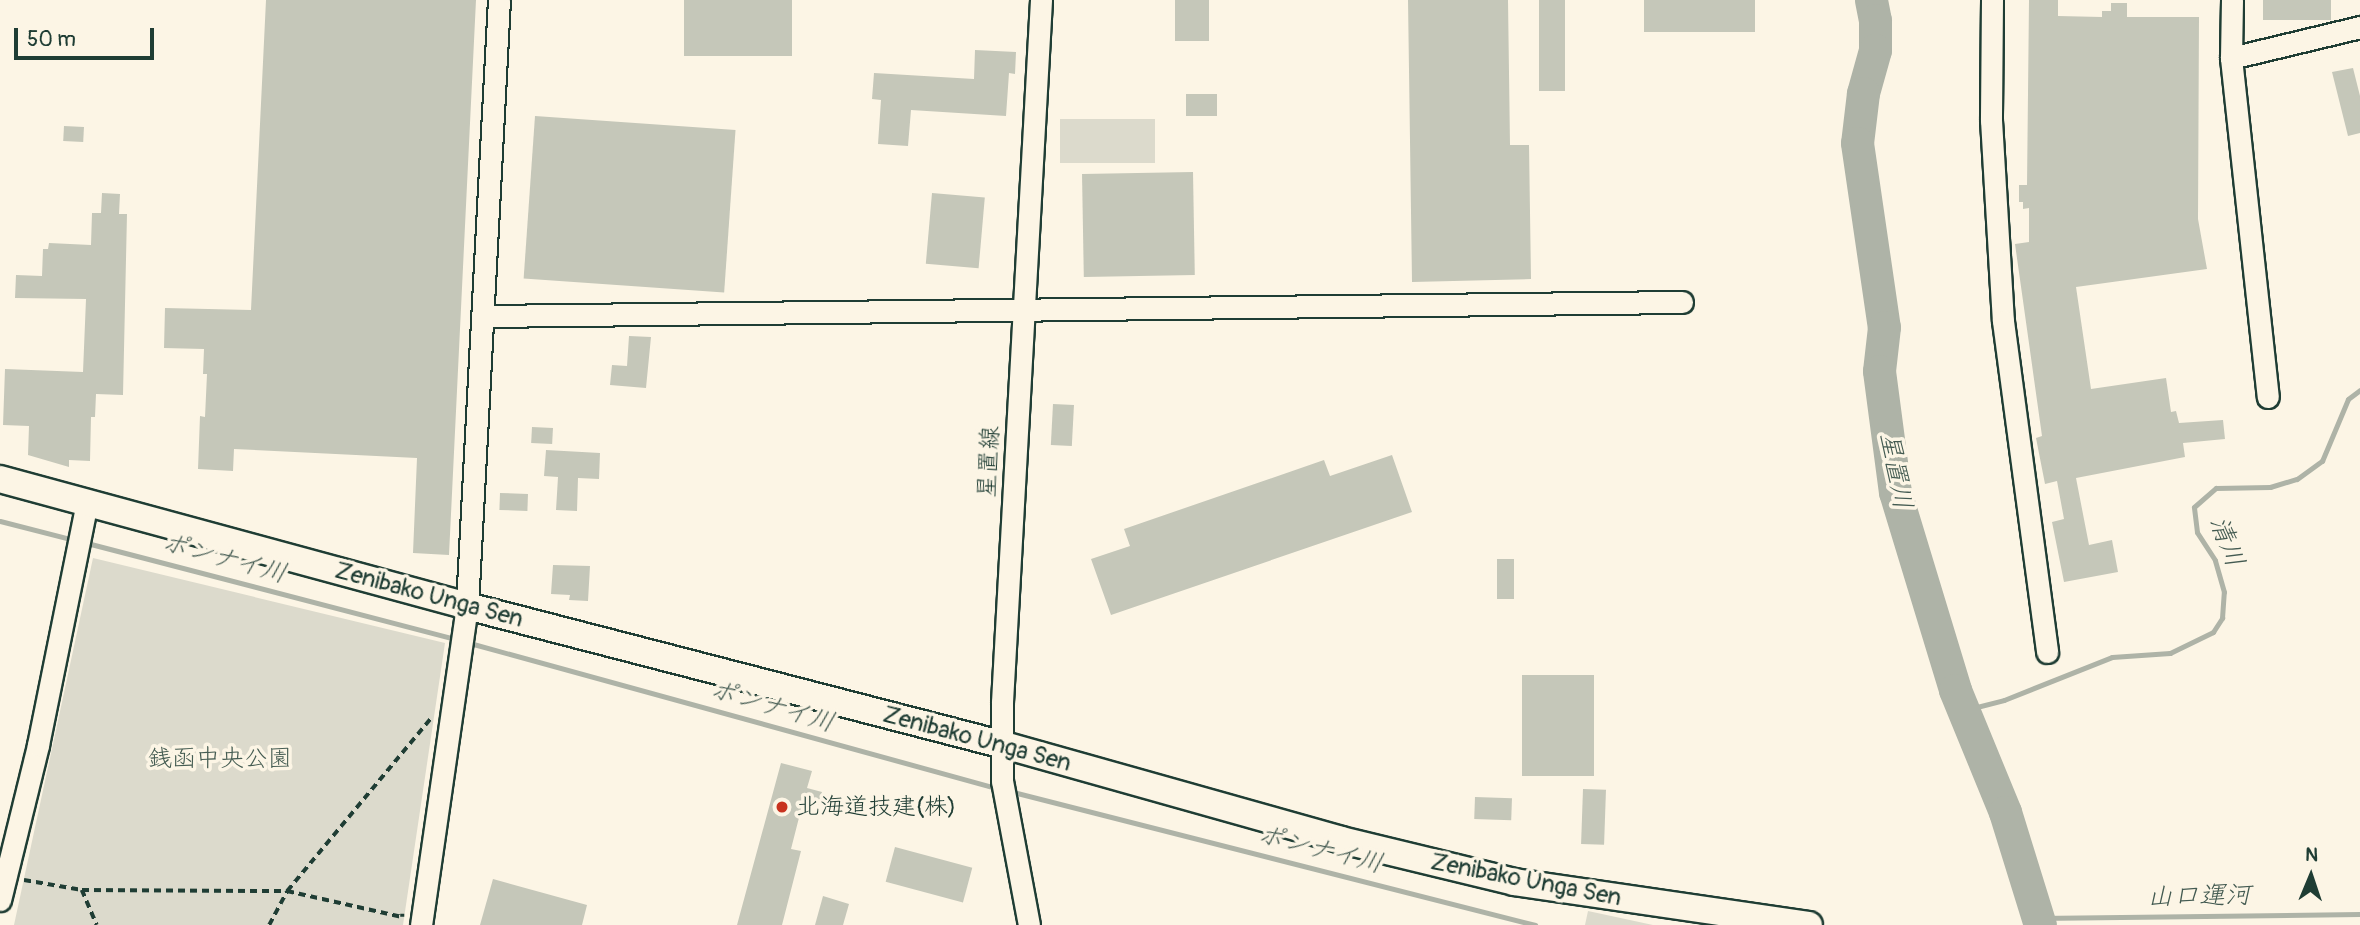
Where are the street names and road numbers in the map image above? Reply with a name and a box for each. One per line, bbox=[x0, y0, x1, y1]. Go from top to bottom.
street label: 星置線 bbox=[973, 425, 1005, 499]
street label: Zenibako Unga Sen bbox=[332, 556, 526, 634]
street label: Zenibako Unga Sen bbox=[880, 700, 1074, 778]
street label: Zenibako Unga Sen bbox=[1428, 847, 1624, 913]

